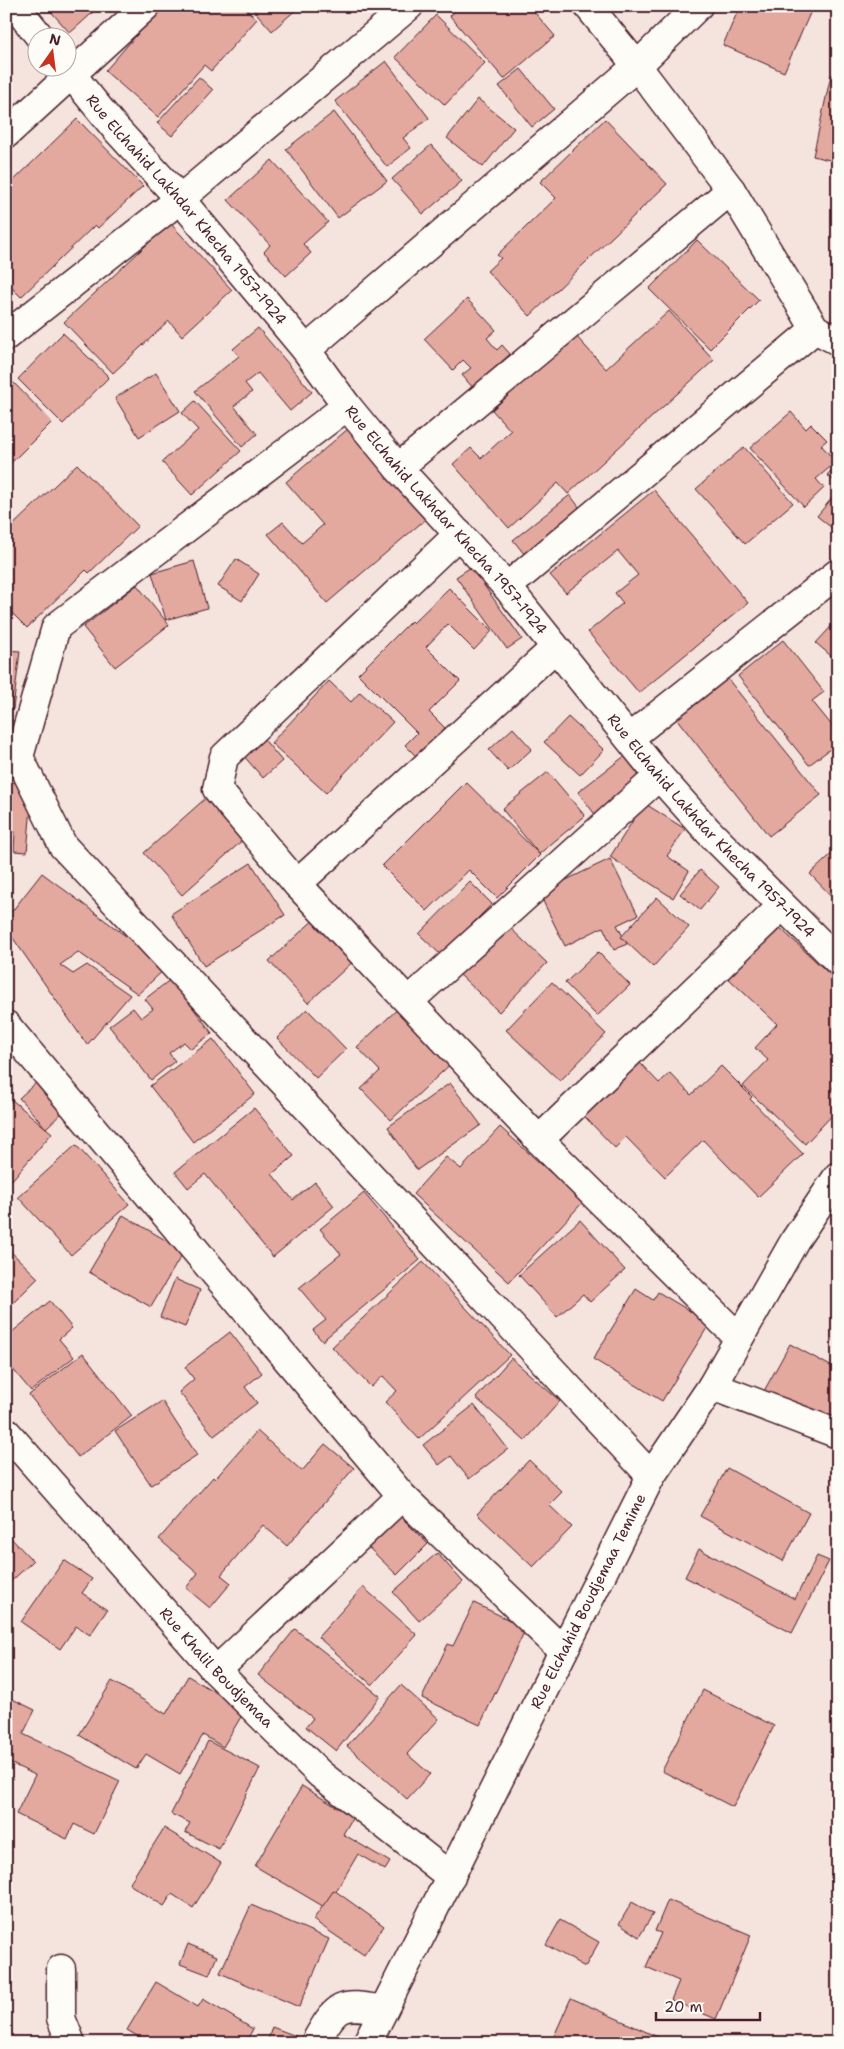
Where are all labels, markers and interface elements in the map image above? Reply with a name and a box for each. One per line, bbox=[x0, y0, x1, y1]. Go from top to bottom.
north arrow bbox=[28, 28, 78, 78]
text: N bbox=[48, 29, 63, 49]
street label: Rue Elchahid Lakhdar Khecha 1957-1924 bbox=[82, 90, 291, 329]
street label: Rue Elchahid Lakhdar Khecha 1957-1924 bbox=[341, 401, 552, 639]
street label: Rue Elchahid Lakhdar Khecha 1957-1924 bbox=[603, 710, 819, 942]
street label: Rue Elchahid Boudjemaa Temime bbox=[526, 1490, 651, 1712]
street label: Rue Khalil Boudjemaa bbox=[155, 1603, 278, 1733]
scale bar bbox=[656, 1989, 760, 2021]
text: 20 m bbox=[664, 1997, 703, 2017]

